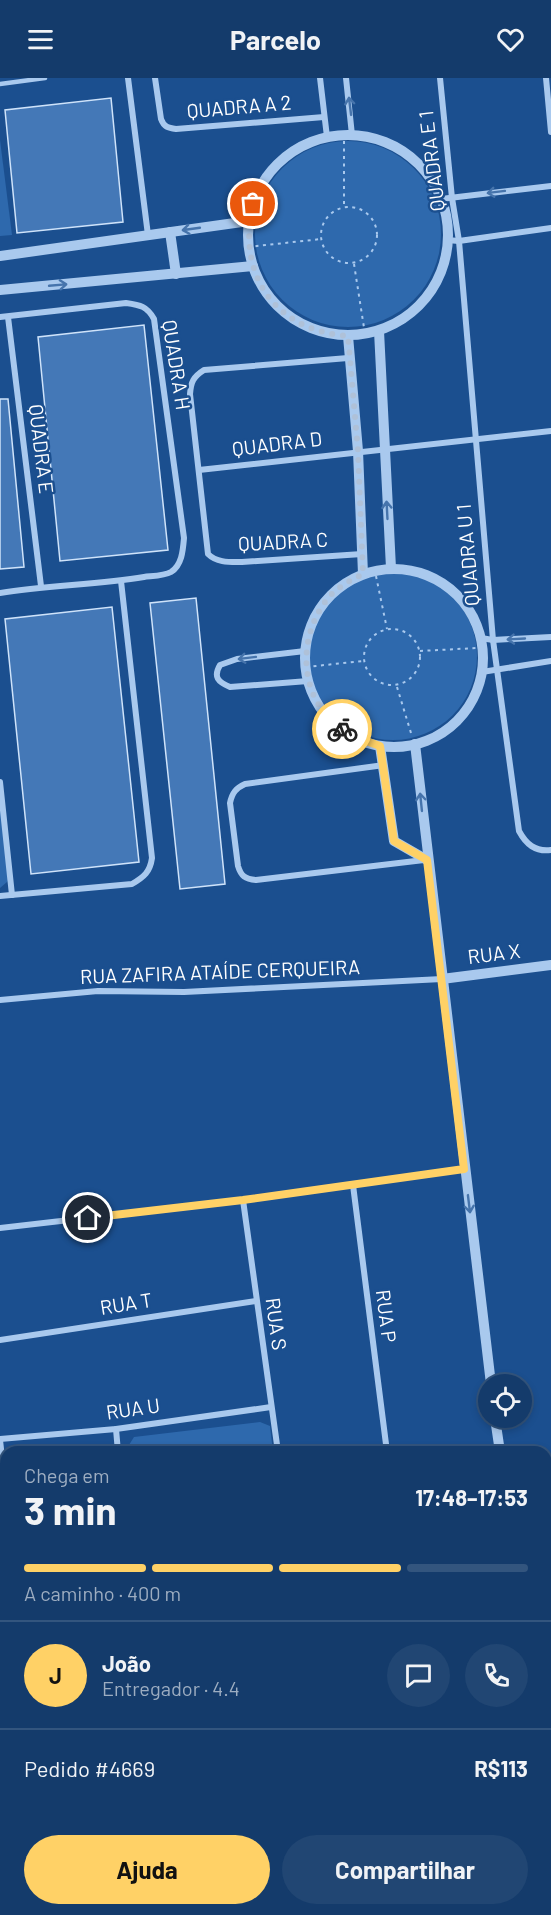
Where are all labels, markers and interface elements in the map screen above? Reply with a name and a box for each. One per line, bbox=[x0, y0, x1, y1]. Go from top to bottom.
icon: menu bbox=[24, 23, 57, 56]
text: Parcelo bbox=[230, 23, 321, 55]
icon: heart bbox=[494, 23, 527, 56]
street label: QUADRA A 2 bbox=[186, 89, 292, 123]
one-way arrow bbox=[344, 97, 355, 117]
street label: QUADRA E 1 bbox=[413, 110, 449, 213]
pin bbox=[227, 178, 278, 229]
icon: bag bbox=[236, 187, 269, 220]
one-way arrow bbox=[487, 187, 506, 198]
one-way arrow bbox=[182, 224, 201, 235]
one-way arrow bbox=[48, 279, 68, 290]
street label: QUADRA H bbox=[158, 318, 196, 412]
street label: QUADRA E bbox=[25, 403, 59, 495]
street label: QUADRA D bbox=[231, 426, 323, 460]
one-way arrow bbox=[381, 501, 392, 521]
street label: QUADRA U 1 bbox=[451, 503, 483, 607]
street label: QUADRA C bbox=[237, 527, 329, 555]
one-way arrow bbox=[506, 633, 526, 644]
one-way arrow bbox=[238, 653, 258, 664]
courier bbox=[312, 699, 372, 759]
icon: bike bbox=[326, 713, 359, 746]
one-way arrow bbox=[415, 793, 426, 812]
street label: RUA X bbox=[466, 938, 522, 968]
street label: RUA ZAFIRA ATAÍDE CERQUEIRA bbox=[80, 954, 360, 988]
pin bbox=[62, 1192, 113, 1243]
one-way arrow bbox=[463, 1194, 474, 1213]
icon: home bbox=[71, 1201, 104, 1234]
street label: RUA T bbox=[98, 1287, 154, 1319]
street label: RUA P bbox=[372, 1288, 402, 1344]
street label: RUA S bbox=[261, 1296, 293, 1352]
map controls bbox=[478, 1374, 532, 1428]
button: locate bbox=[478, 1374, 532, 1428]
street label: RUA U bbox=[104, 1392, 161, 1424]
text: Chega em bbox=[24, 1463, 110, 1487]
text: 17:48–17:53 bbox=[415, 1484, 528, 1510]
text: 3 min bbox=[24, 1486, 117, 1533]
text: A caminho · 400 m bbox=[24, 1581, 181, 1605]
button: chat bbox=[387, 1644, 450, 1707]
button: phone bbox=[465, 1644, 528, 1707]
text: João bbox=[102, 1650, 151, 1676]
text: J bbox=[49, 1662, 62, 1688]
text: Entregador · 4.4 bbox=[102, 1676, 240, 1700]
text: Pedido #4669 bbox=[24, 1755, 155, 1781]
text: R$113 bbox=[474, 1755, 528, 1781]
button: Ajuda bbox=[24, 1835, 270, 1904]
button: Compartilhar bbox=[282, 1835, 528, 1904]

